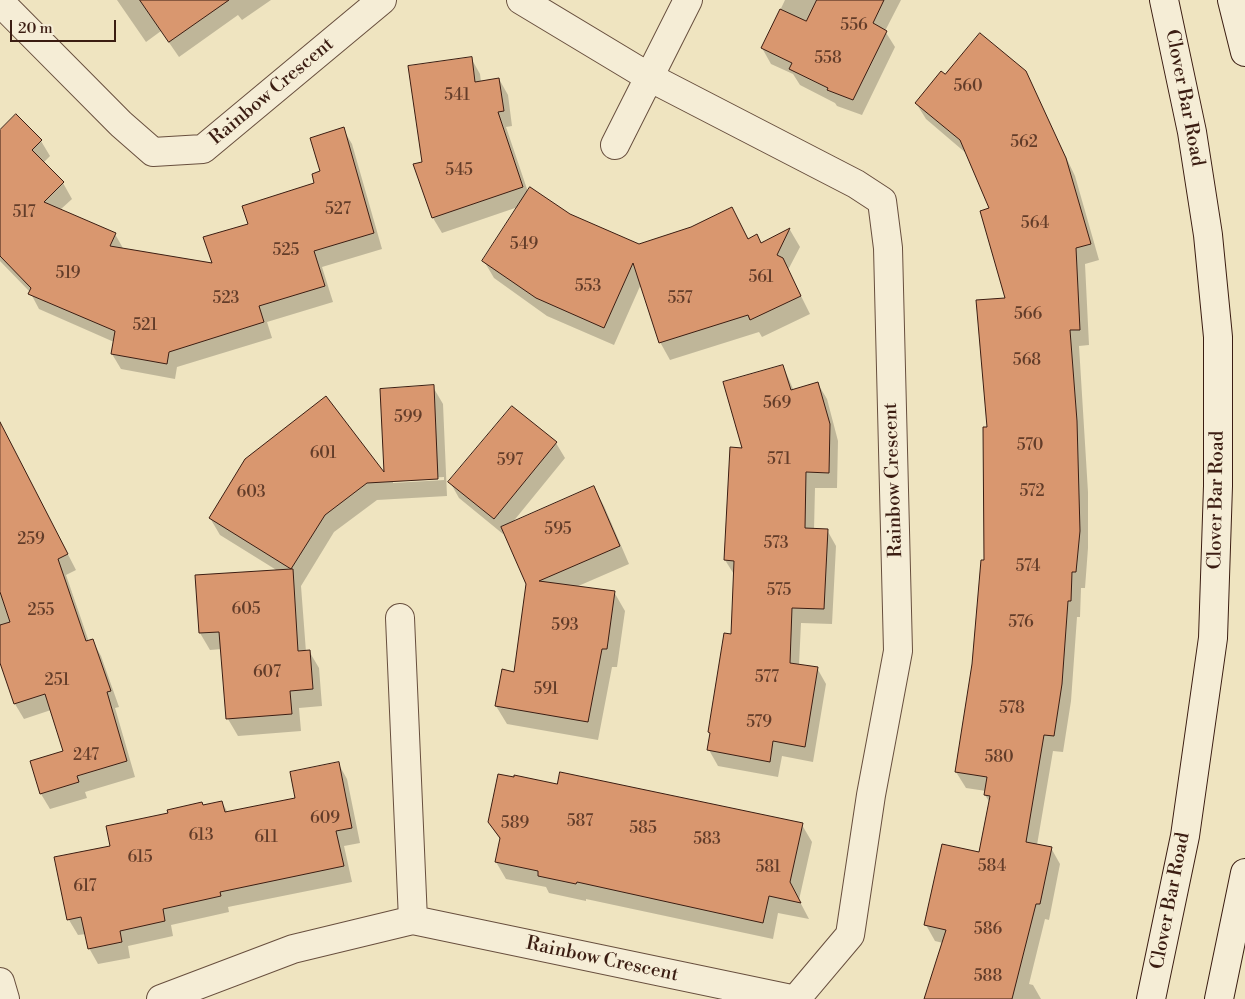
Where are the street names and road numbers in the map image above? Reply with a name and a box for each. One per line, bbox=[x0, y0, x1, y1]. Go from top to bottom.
street label: Clover Bar Road bbox=[1160, 28, 1208, 168]
street label: Rainbow Crescent bbox=[205, 33, 339, 151]
street label: Rainbow Crescent bbox=[880, 402, 908, 558]
street label: Clover Bar Road bbox=[1204, 430, 1230, 570]
street label: Clover Bar Road bbox=[1147, 831, 1195, 971]
street label: Rainbow Crescent bbox=[524, 933, 680, 987]

